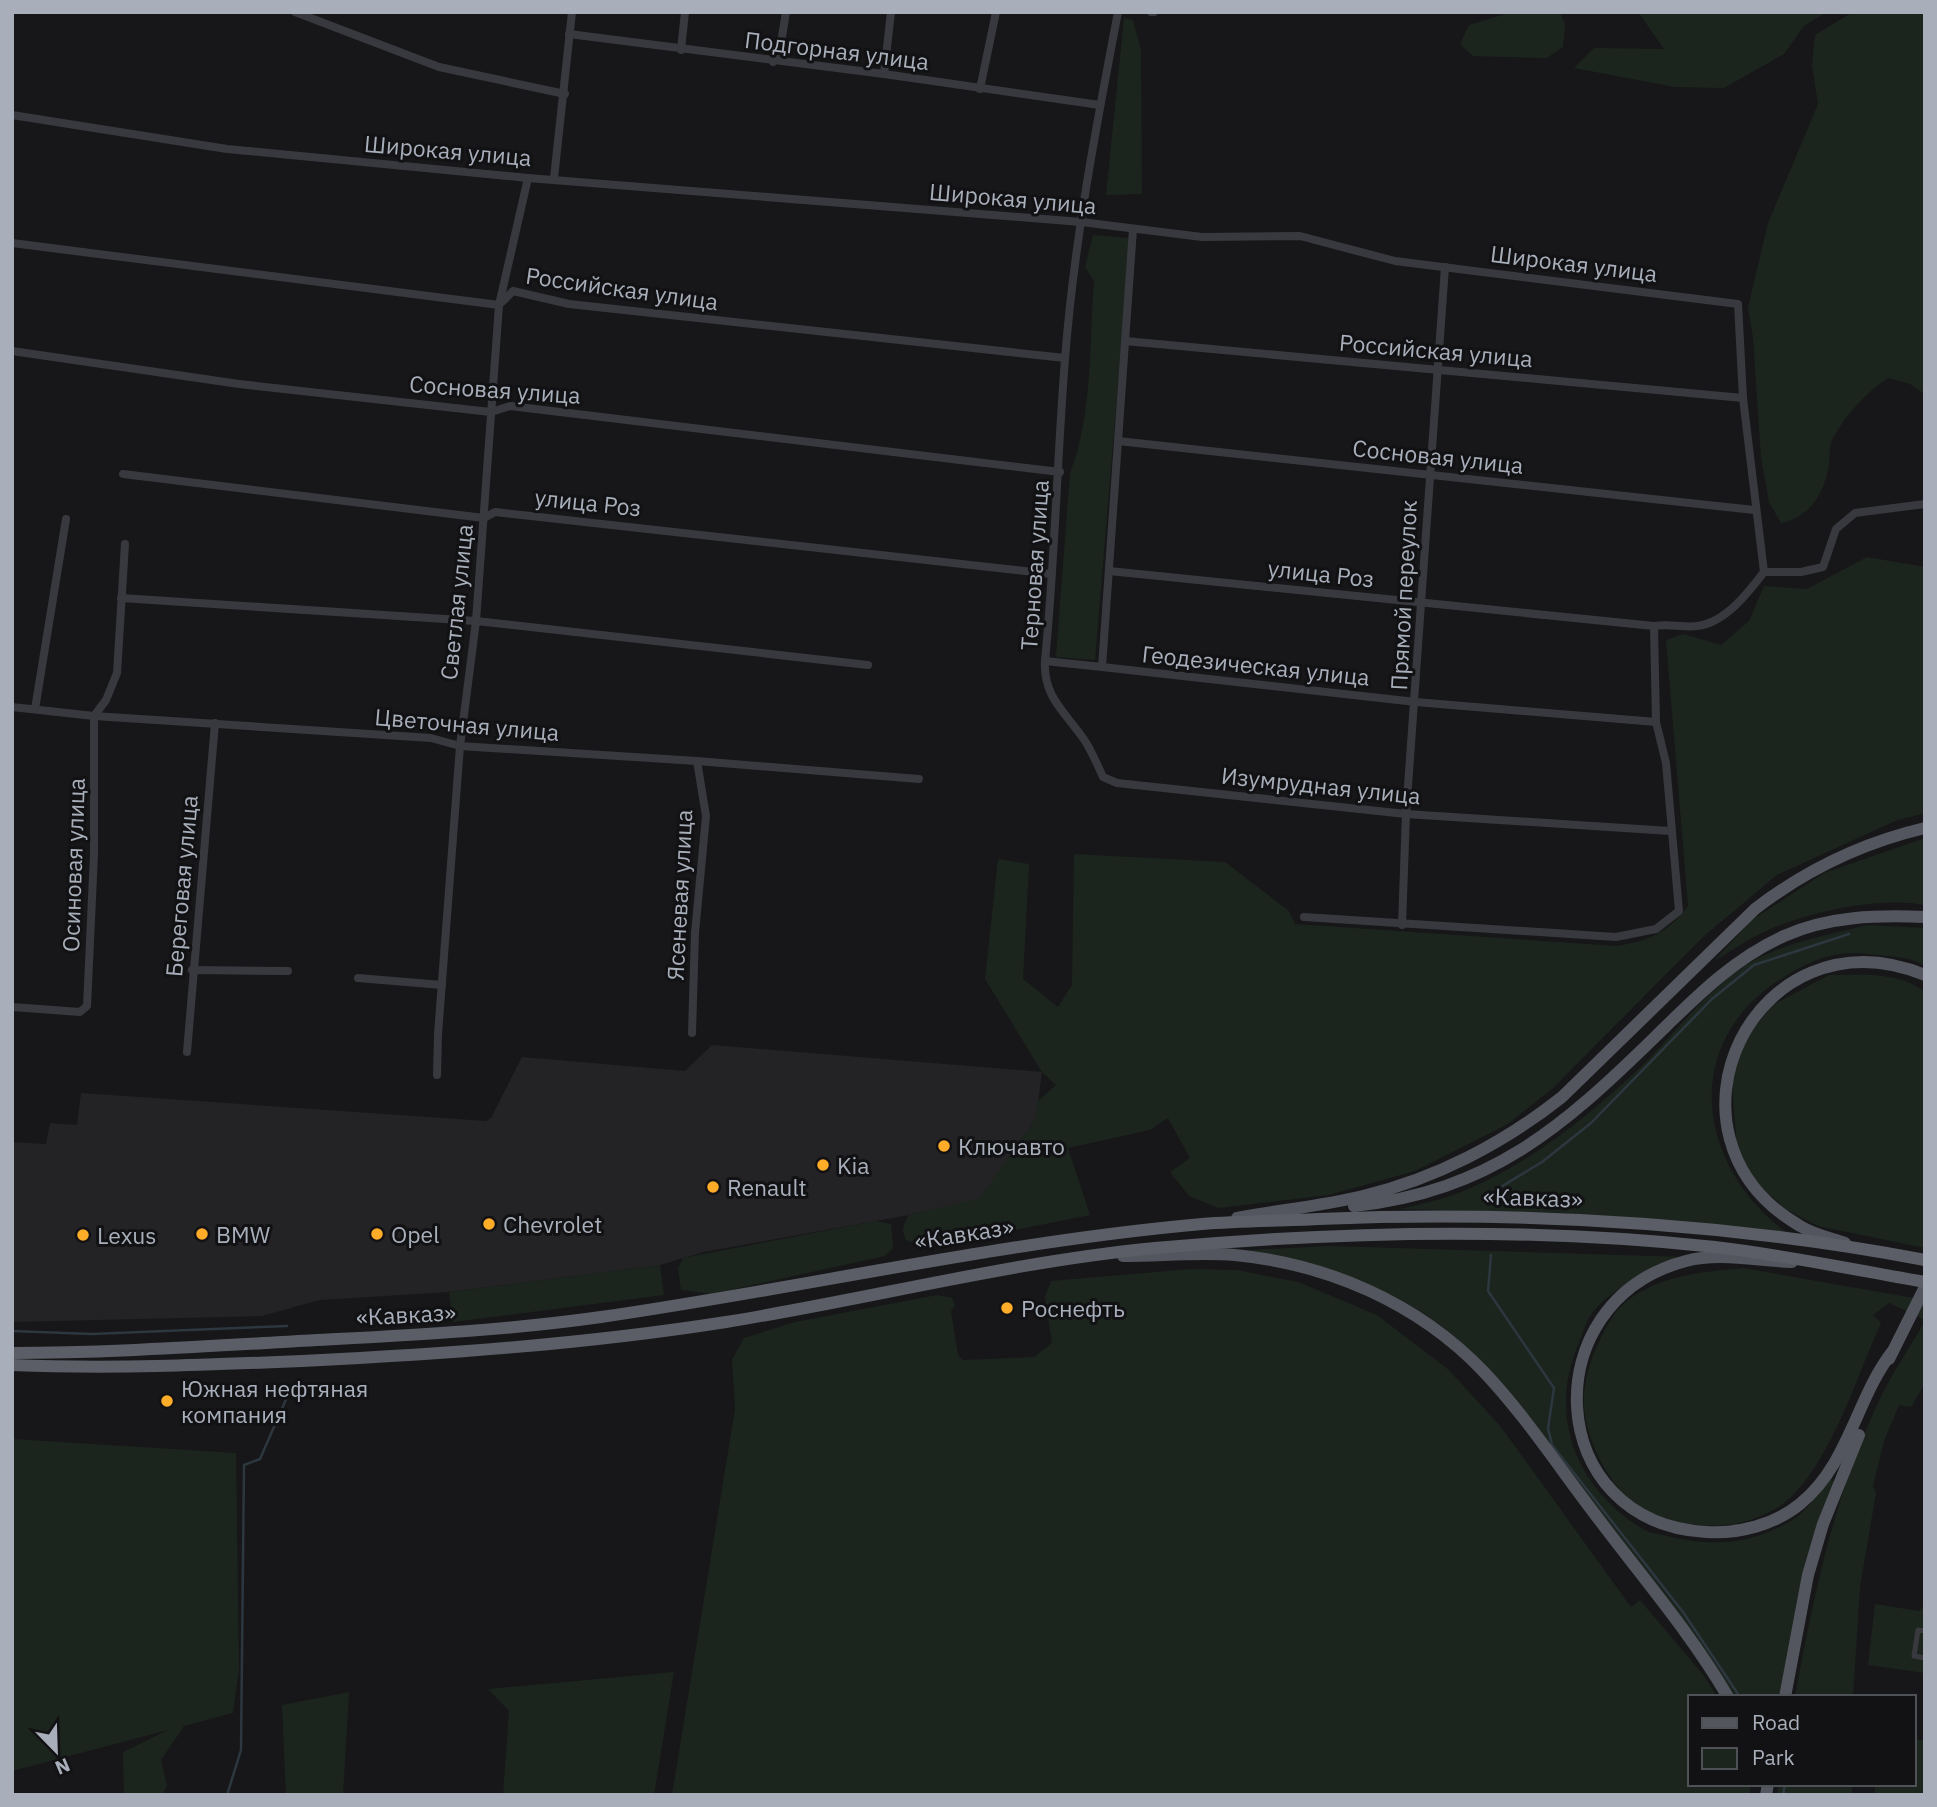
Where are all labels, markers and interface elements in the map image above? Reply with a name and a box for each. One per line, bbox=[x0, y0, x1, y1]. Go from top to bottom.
street label: Подгорная улица bbox=[743, 24, 931, 76]
street label: Широкая улица bbox=[363, 128, 533, 172]
street label: Широкая улица bbox=[928, 176, 1098, 220]
street label: Широкая улица bbox=[1489, 238, 1659, 288]
street label: Российская улица bbox=[524, 260, 720, 316]
street label: Российская улица bbox=[1338, 327, 1534, 373]
street label: Сосновая улица bbox=[408, 368, 582, 410]
street label: Сосновая улица bbox=[1351, 432, 1525, 480]
street label: Терновая улица bbox=[1013, 479, 1055, 651]
street label: улица Роз bbox=[533, 481, 643, 523]
street label: Прямой переулок bbox=[1383, 499, 1423, 691]
street label: Светлая улица bbox=[433, 523, 479, 681]
street label: улица Роз bbox=[1266, 552, 1376, 594]
street label: Геодезическая улица bbox=[1141, 638, 1371, 692]
street label: Цветочная улица bbox=[374, 701, 560, 747]
street label: Изумрудная улица bbox=[1220, 760, 1422, 810]
street label: Осиновая улица bbox=[55, 777, 91, 953]
street label: Береговая улица bbox=[158, 794, 204, 978]
street label: Ясеневая улица bbox=[660, 809, 698, 981]
place label: Ключавто bbox=[958, 1131, 1065, 1161]
marker: Ключавто bbox=[936, 1138, 952, 1154]
place label: Kia bbox=[837, 1150, 870, 1180]
marker: Kia bbox=[815, 1157, 831, 1173]
place label: Renault bbox=[727, 1172, 807, 1202]
marker: Renault bbox=[705, 1179, 721, 1195]
street label: «Кавказ» bbox=[1482, 1180, 1584, 1214]
place label: Chevrolet bbox=[503, 1209, 602, 1239]
street label: «Кавказ» bbox=[912, 1210, 1016, 1256]
marker: Chevrolet bbox=[481, 1216, 497, 1232]
place label: BMW bbox=[216, 1219, 271, 1249]
place label: Opel bbox=[391, 1219, 440, 1249]
place label: Lexus bbox=[97, 1220, 157, 1250]
marker: BMW bbox=[194, 1226, 210, 1242]
marker: Opel bbox=[369, 1226, 385, 1242]
marker: Lexus bbox=[75, 1227, 91, 1243]
place label: Роснефть bbox=[1021, 1293, 1125, 1323]
street label: «Кавказ» bbox=[355, 1296, 457, 1332]
marker: Роснефть bbox=[999, 1300, 1015, 1316]
place label: Южная нефтяная компания bbox=[181, 1373, 368, 1429]
marker: Южная нефтяная компания bbox=[159, 1393, 175, 1409]
legend bbox=[1688, 1695, 1916, 1786]
text: Road bbox=[1752, 1708, 1800, 1736]
north arrow bbox=[21, 1716, 91, 1786]
text: Park bbox=[1752, 1743, 1795, 1771]
text: N bbox=[52, 1753, 74, 1780]

